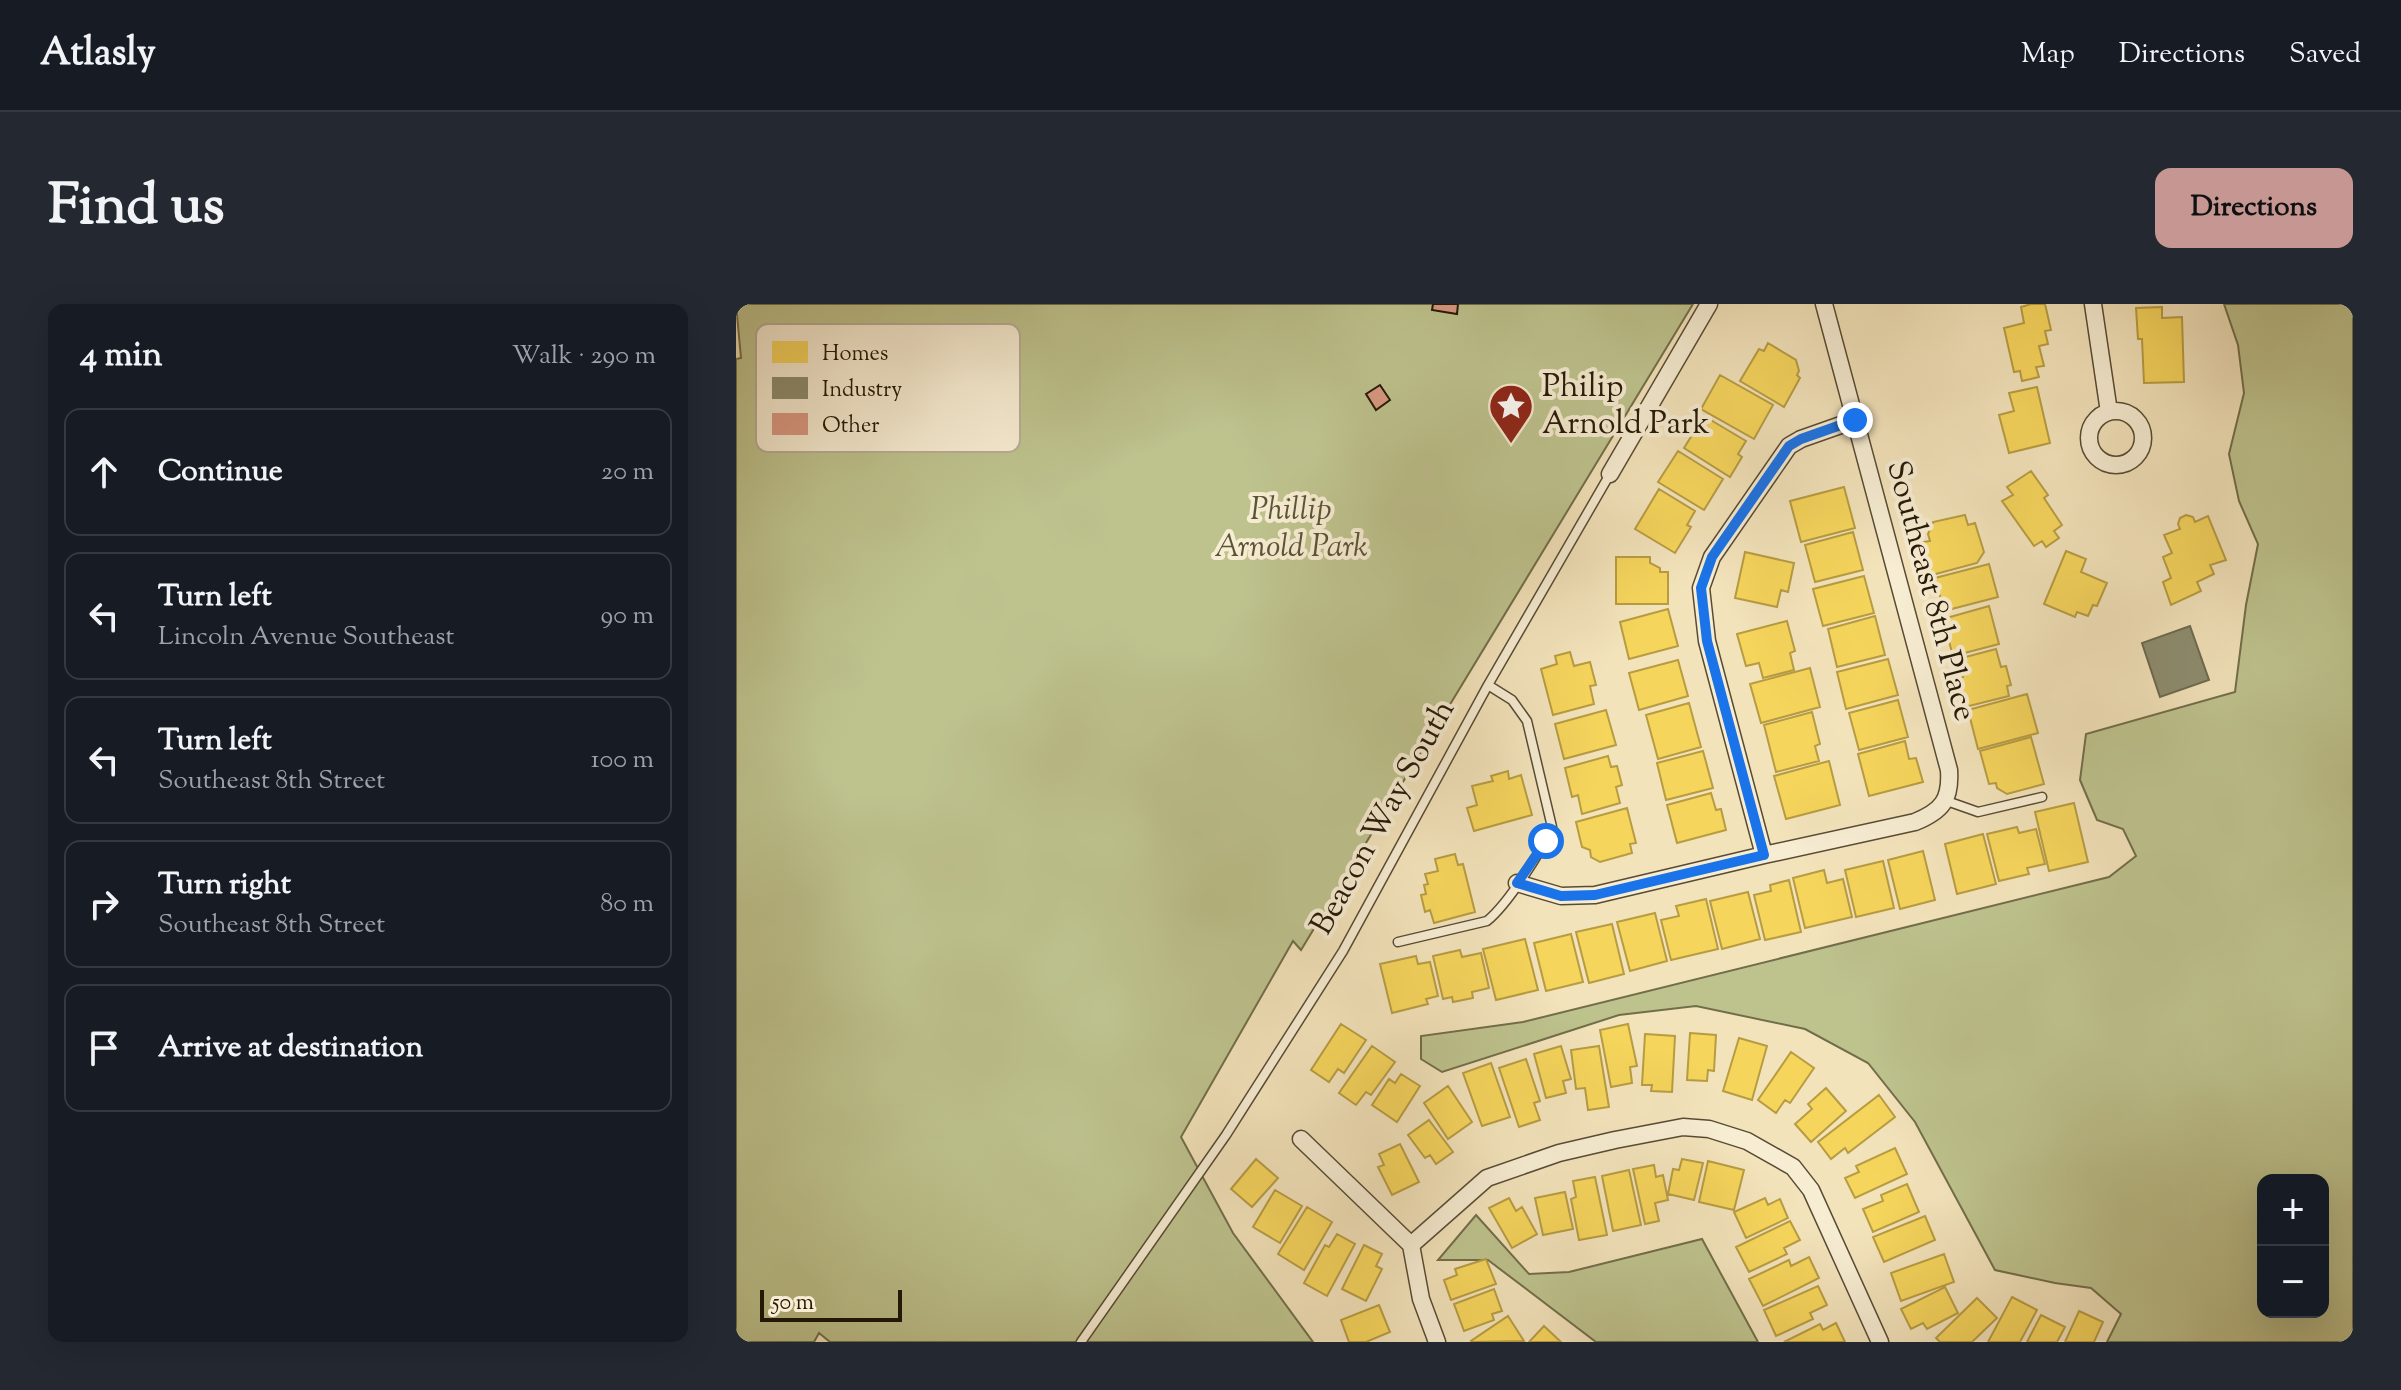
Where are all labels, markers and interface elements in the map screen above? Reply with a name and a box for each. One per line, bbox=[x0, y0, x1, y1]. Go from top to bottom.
text: Atlasly bbox=[40, 28, 156, 82]
text: Map bbox=[2021, 35, 2075, 75]
text: Directions bbox=[2119, 35, 2245, 75]
text: Saved bbox=[2289, 35, 2361, 75]
text: Find us bbox=[48, 168, 224, 249]
button: Directions bbox=[2155, 168, 2353, 248]
legend bbox=[756, 324, 1020, 452]
text: 4 min bbox=[80, 332, 162, 381]
text: Walk · 290 m bbox=[512, 338, 656, 375]
text: Homes bbox=[822, 339, 888, 371]
place label: Philip Arnold Park bbox=[1542, 365, 1710, 448]
text: Industry bbox=[822, 375, 902, 407]
place icon: Philip Arnold Park bbox=[1487, 382, 1535, 445]
route end bbox=[1837, 402, 1873, 438]
text: Other bbox=[822, 411, 880, 443]
icon: ahead bbox=[82, 450, 126, 494]
text: Continue bbox=[158, 451, 283, 494]
text: 20 m bbox=[601, 454, 654, 491]
street label: Southeast 8th Place bbox=[1873, 456, 1987, 726]
park label: Phillip Arnold Park bbox=[1214, 488, 1368, 571]
text: Turn left bbox=[158, 576, 272, 619]
icon: left bbox=[82, 594, 126, 638]
text: 90 m bbox=[601, 598, 654, 635]
text: Lincoln Avenue Southeast bbox=[158, 619, 454, 656]
street label: Beacon Way South bbox=[1300, 692, 1468, 944]
text: Turn left bbox=[158, 720, 272, 763]
icon: left bbox=[82, 738, 126, 782]
text: 100 m bbox=[591, 742, 654, 779]
text: Southeast 8th Street bbox=[158, 763, 385, 800]
route start bbox=[1528, 823, 1564, 859]
text: Turn right bbox=[158, 864, 291, 907]
icon: right bbox=[82, 882, 126, 926]
text: 80 m bbox=[600, 886, 654, 923]
text: Southeast 8th Street bbox=[158, 907, 385, 944]
icon: arrive bbox=[82, 1026, 126, 1070]
text: Arrive at destination bbox=[158, 1027, 423, 1070]
map controls bbox=[2257, 1174, 2329, 1318]
button: + bbox=[2257, 1174, 2329, 1246]
button: − bbox=[2257, 1246, 2329, 1318]
scale bar bbox=[760, 1286, 902, 1322]
text: 50 m bbox=[772, 1288, 814, 1320]

